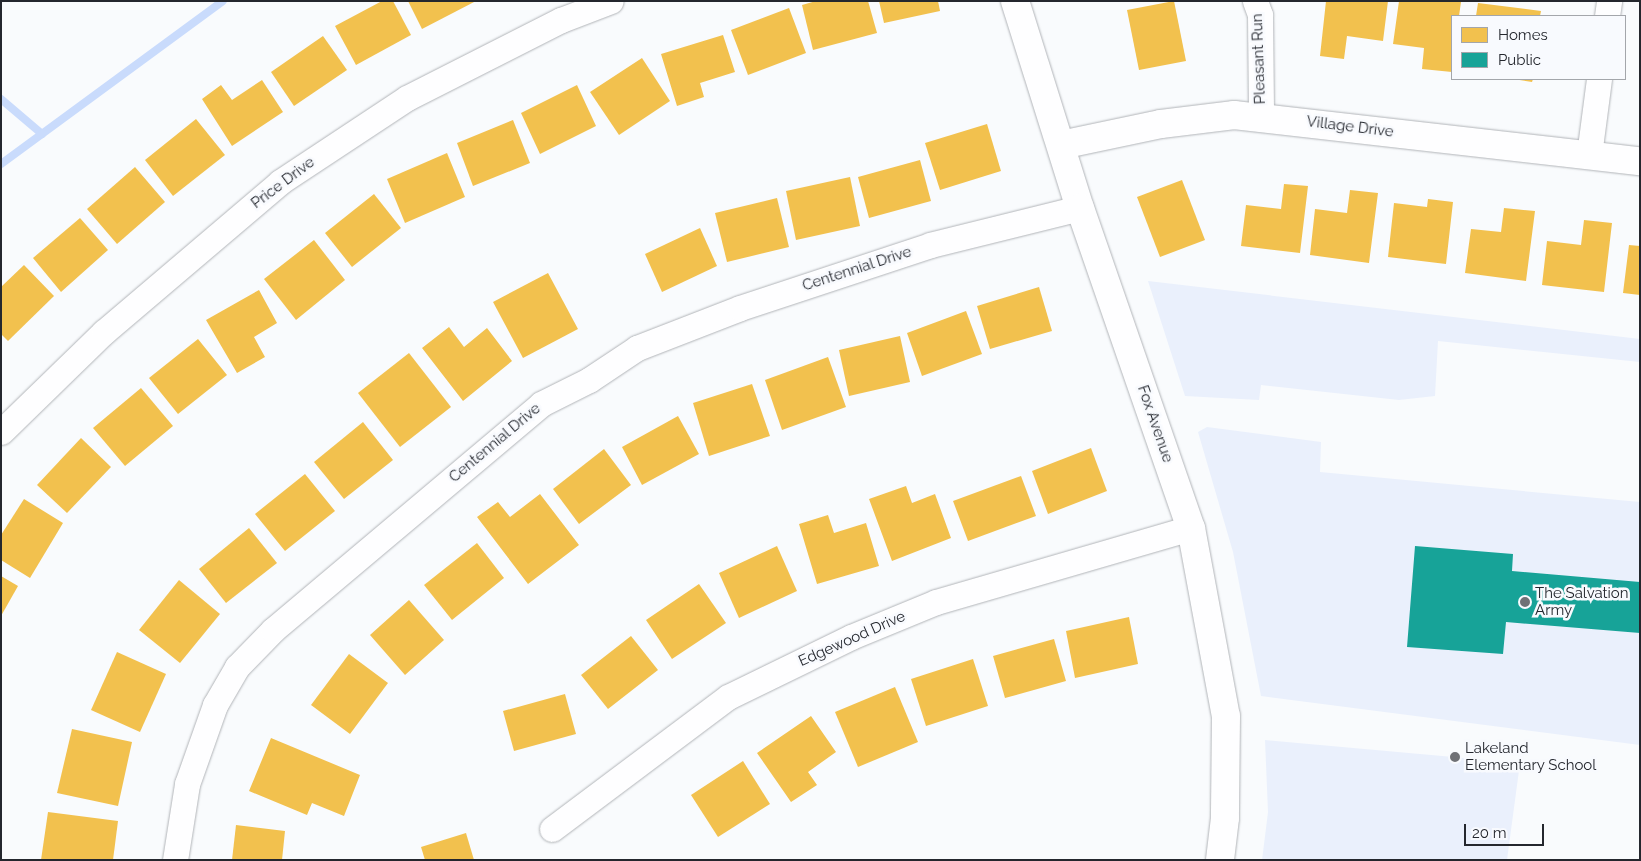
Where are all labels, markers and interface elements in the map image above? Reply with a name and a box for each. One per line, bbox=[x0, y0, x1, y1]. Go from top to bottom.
street label: Pleasant Run bbox=[1248, 13, 1270, 105]
legend bbox=[1451, 15, 1626, 80]
text: Homes bbox=[1498, 26, 1548, 44]
text: Public bbox=[1498, 51, 1541, 69]
street label: Village Drive bbox=[1305, 113, 1395, 141]
street label: Price Drive bbox=[248, 153, 318, 213]
street label: Centennial Drive bbox=[800, 243, 914, 295]
street label: Fox Avenue bbox=[1133, 383, 1177, 465]
street label: Centennial Drive bbox=[446, 399, 544, 487]
place label: The Salvation Army bbox=[1535, 584, 1629, 619]
marker: The Salvation Army bbox=[1519, 596, 1531, 608]
street label: Edgewood Drive bbox=[796, 607, 908, 671]
place label: Lakeland Elementary School bbox=[1465, 739, 1597, 774]
marker: Lakeland Elementary School bbox=[1449, 751, 1461, 763]
scale bar bbox=[1466, 814, 1546, 846]
text: 20 m bbox=[1472, 824, 1507, 842]

